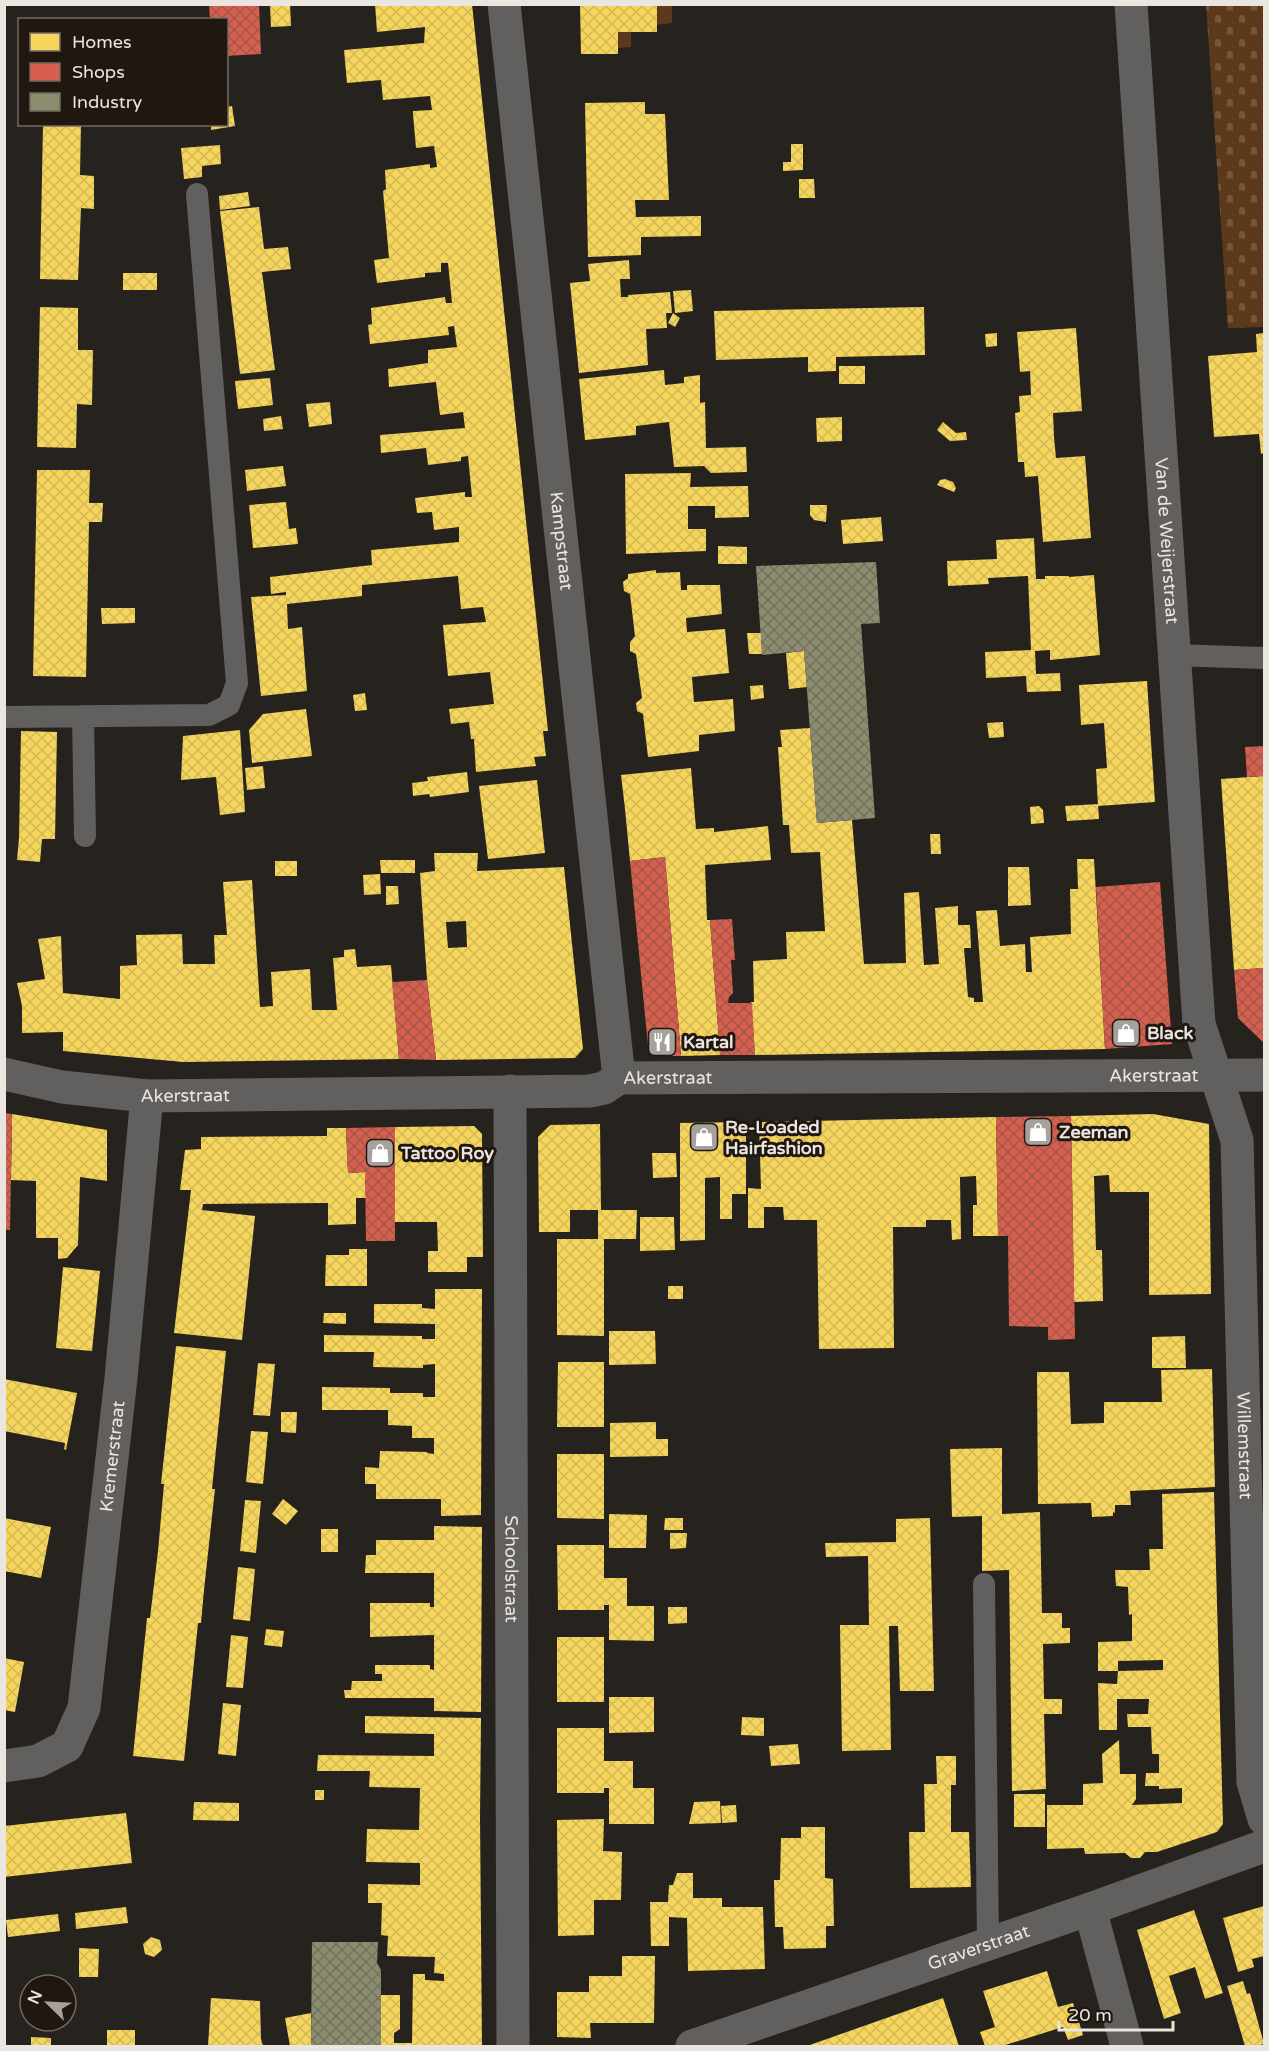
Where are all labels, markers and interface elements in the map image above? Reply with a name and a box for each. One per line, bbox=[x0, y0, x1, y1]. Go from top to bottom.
legend bbox=[18, 18, 228, 126]
text: Homes bbox=[72, 31, 132, 53]
text: Shops bbox=[72, 61, 125, 83]
text: Industry bbox=[72, 91, 143, 113]
street label: Van de Weijerstraat bbox=[1150, 457, 1183, 625]
street label: Kampstraat bbox=[545, 490, 578, 592]
shop icon: Black bbox=[1110, 1017, 1142, 1049]
place label: Black bbox=[1147, 1022, 1194, 1044]
restaurant icon: Kartal bbox=[646, 1026, 678, 1058]
place label: Kartal bbox=[683, 1031, 734, 1053]
street label: Akerstraat bbox=[1109, 1064, 1199, 1087]
street label: Akerstraat bbox=[623, 1067, 713, 1089]
street label: Akerstraat bbox=[140, 1084, 230, 1107]
place label: Re-Loaded Hairfashion bbox=[725, 1116, 823, 1159]
shop icon: Zeeman bbox=[1022, 1116, 1054, 1148]
shop icon: Re-Loaded Hairfashion bbox=[688, 1121, 720, 1153]
place label: Zeeman bbox=[1059, 1121, 1128, 1143]
shop icon: Tattoo Roy bbox=[364, 1137, 396, 1169]
place label: Tattoo Roy bbox=[400, 1142, 494, 1164]
street label: Willemstraat bbox=[1232, 1392, 1257, 1500]
street label: Kremerstraat bbox=[95, 1399, 129, 1513]
street label: Schoolstraat bbox=[500, 1515, 523, 1623]
street label: Graverstraat bbox=[925, 1920, 1032, 1975]
north arrow bbox=[18, 1973, 78, 2033]
text: N bbox=[23, 1987, 47, 2007]
scale bar bbox=[1059, 1994, 1173, 2032]
text: 20 m bbox=[1068, 2004, 1112, 2026]

